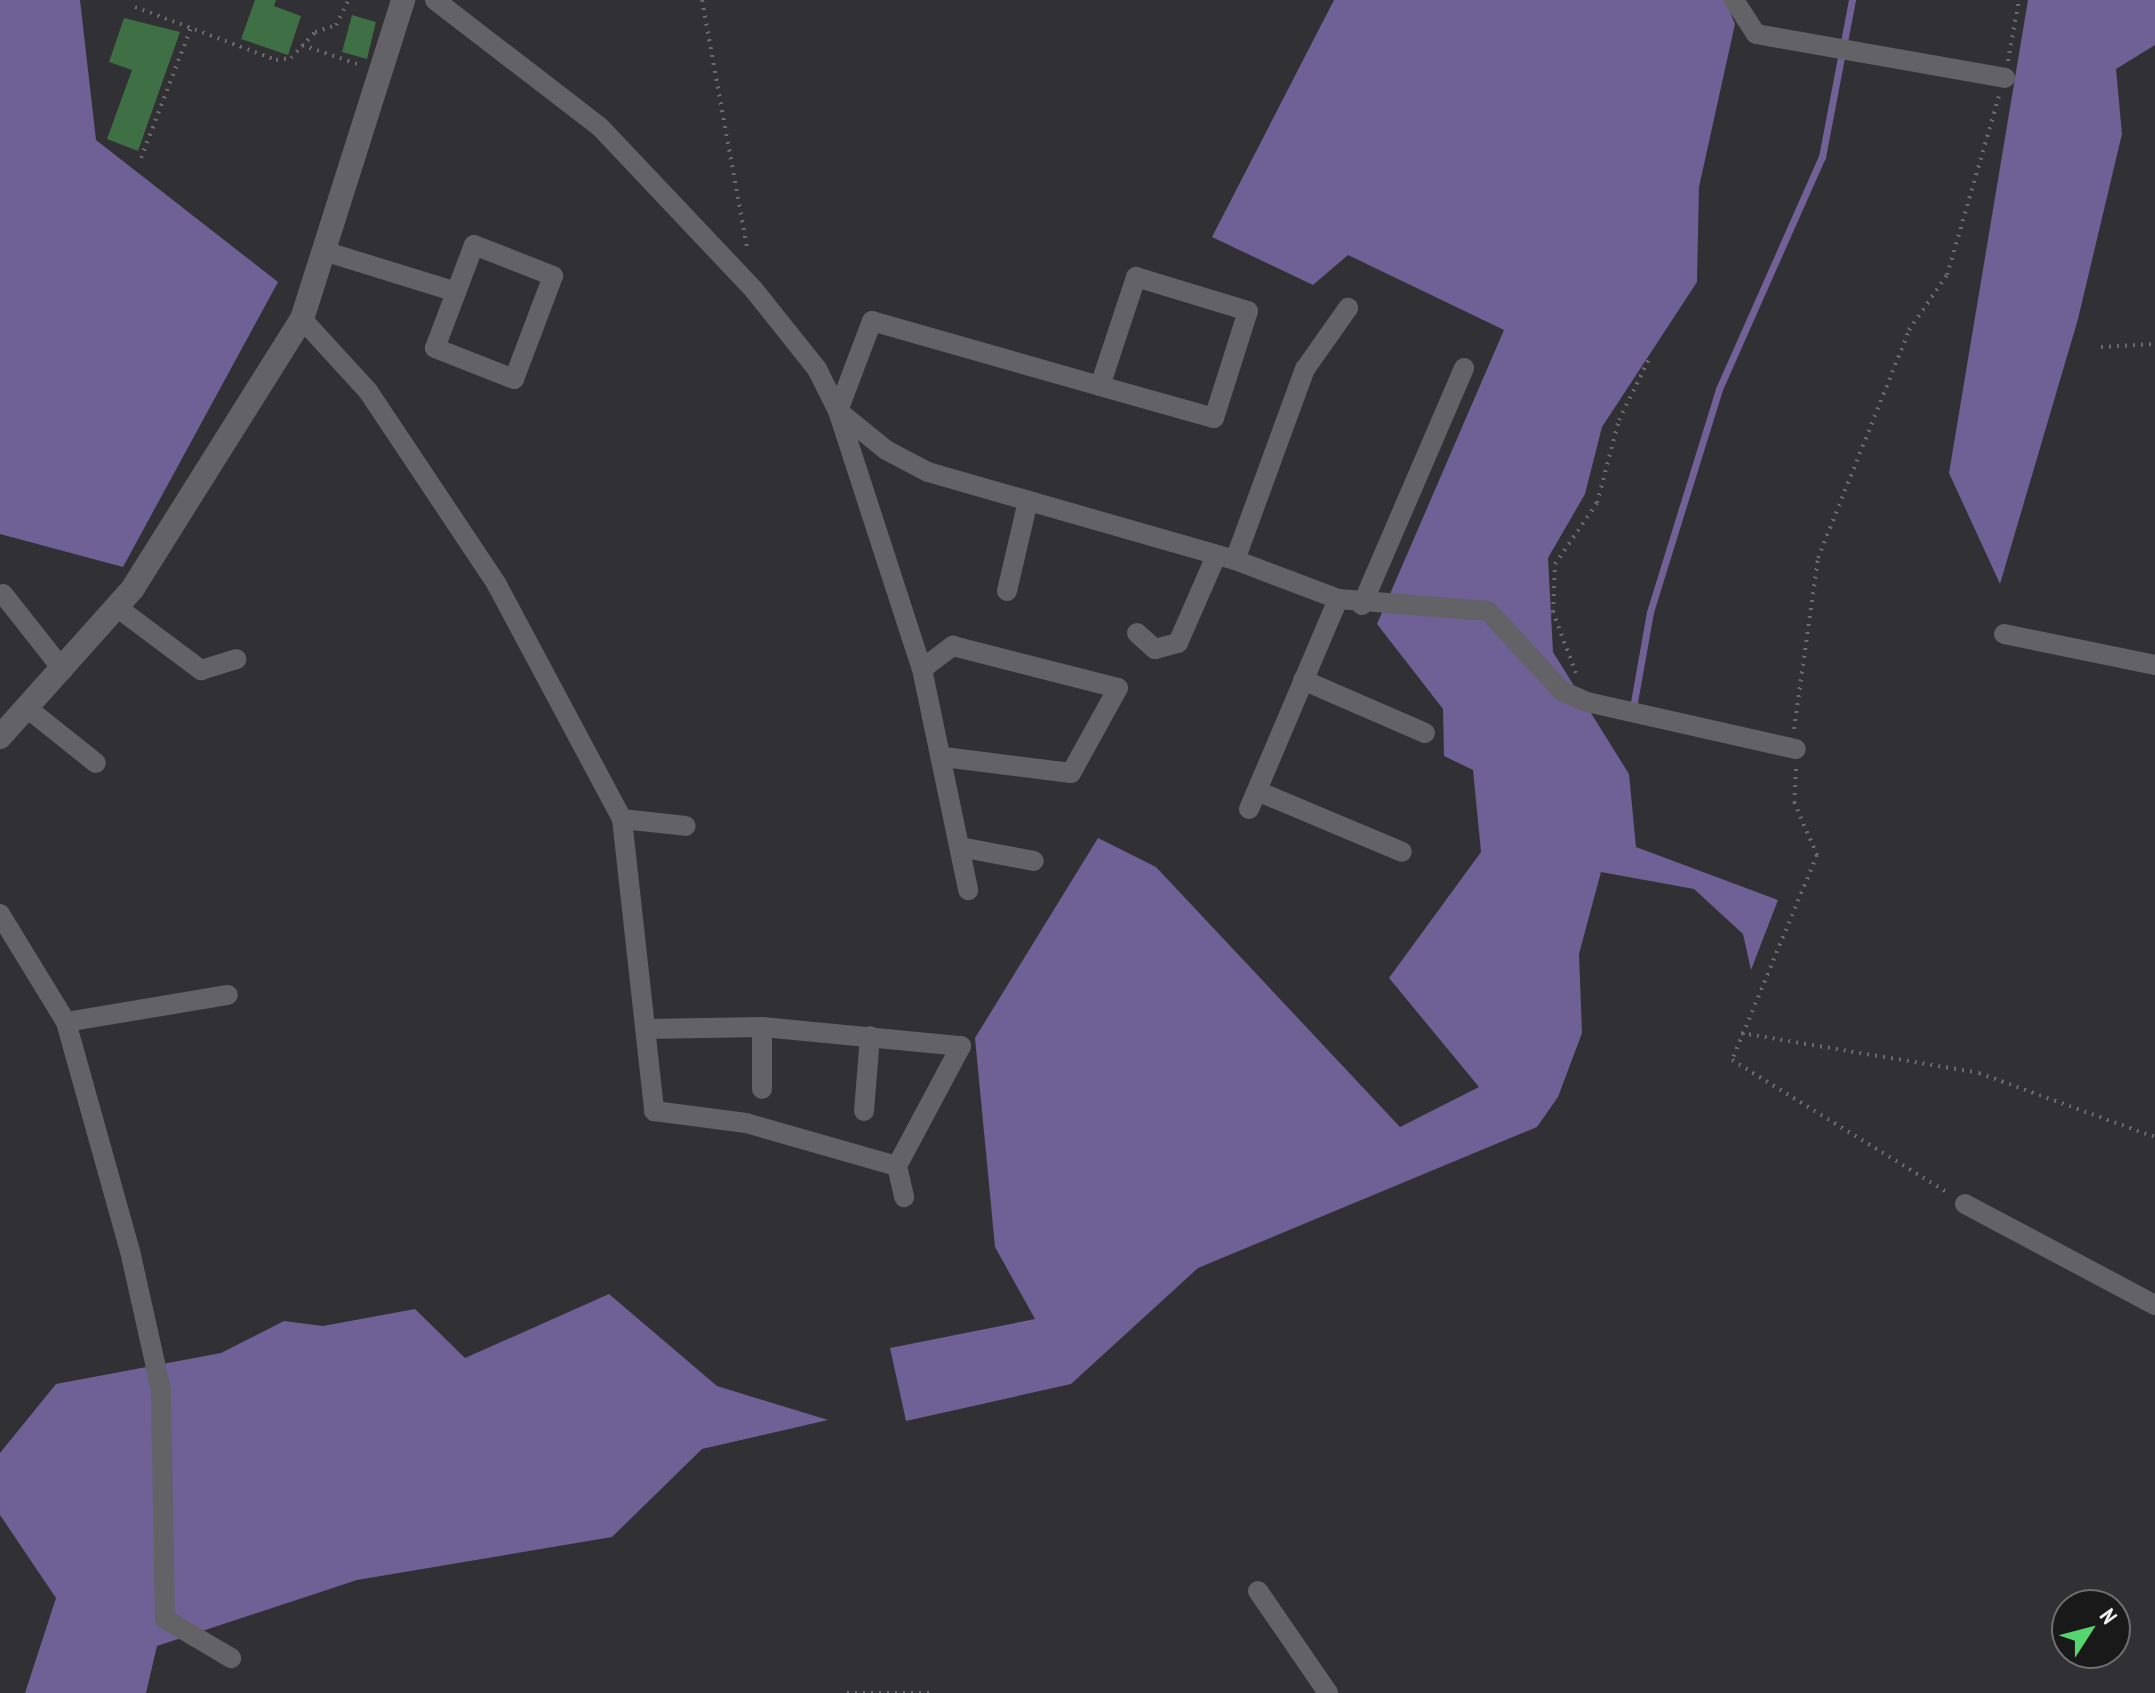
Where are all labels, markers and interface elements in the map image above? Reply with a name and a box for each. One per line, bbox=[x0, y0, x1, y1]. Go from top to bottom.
north arrow bbox=[2051, 1589, 2131, 1669]
text: N bbox=[2094, 1603, 2124, 1629]

